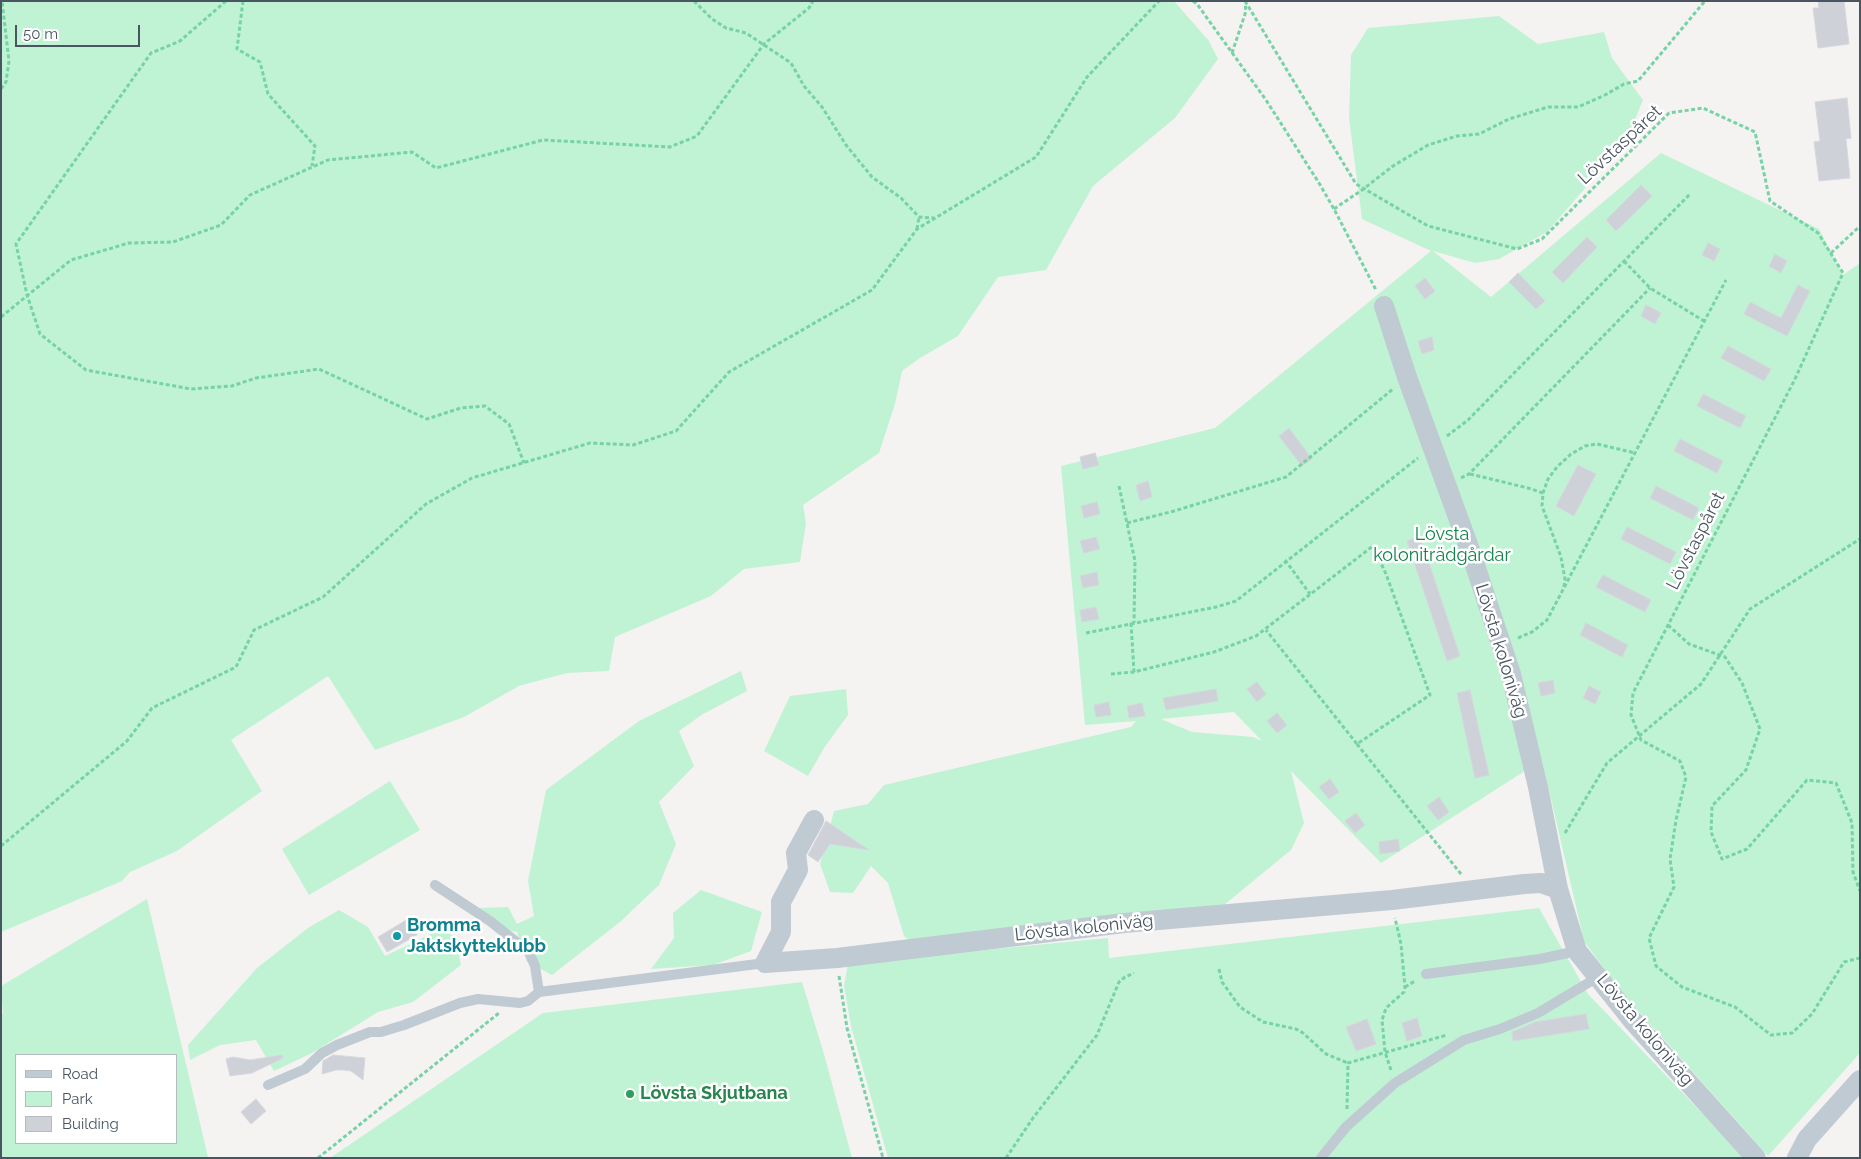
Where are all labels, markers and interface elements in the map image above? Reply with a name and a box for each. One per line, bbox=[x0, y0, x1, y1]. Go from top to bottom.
scale bar bbox=[18, 15, 142, 47]
text: 50 m bbox=[23, 25, 58, 43]
street label: Lövstaspåret bbox=[1574, 101, 1666, 189]
street label: Lövstaspåret bbox=[1662, 489, 1730, 593]
park label: Lövsta koloniträdgårdar bbox=[1373, 524, 1511, 566]
street label: Lövsta koloniväg bbox=[1470, 581, 1532, 721]
street label: Lövsta koloniväg bbox=[1014, 910, 1154, 946]
place label: Bromma Jaktskytteklubb bbox=[407, 915, 546, 958]
marker: Bromma Jaktskytteklubb bbox=[391, 930, 403, 942]
street label: Lövsta koloniväg bbox=[1592, 970, 1698, 1090]
legend bbox=[15, 1054, 178, 1144]
text: Road bbox=[62, 1065, 98, 1083]
place label: Lövsta Skjutbana bbox=[640, 1083, 788, 1105]
marker: Lövsta Skjutbana bbox=[624, 1088, 636, 1100]
text: Park bbox=[62, 1090, 93, 1108]
text: Building bbox=[62, 1115, 119, 1133]

